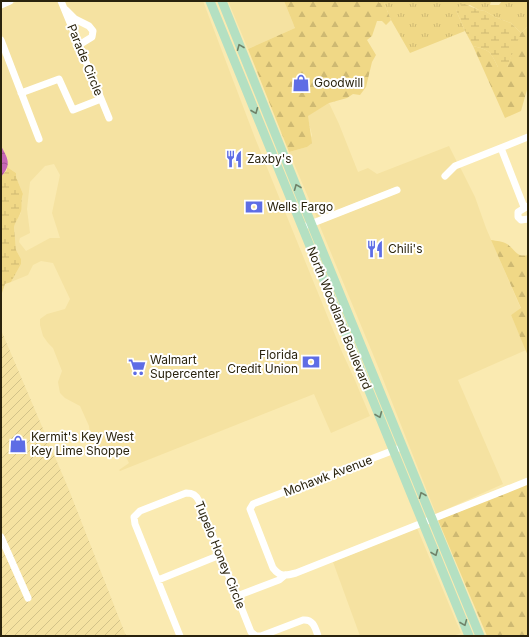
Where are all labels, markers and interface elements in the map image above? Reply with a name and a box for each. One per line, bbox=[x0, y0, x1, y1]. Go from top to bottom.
street label: Parade Circle bbox=[64, 22, 107, 98]
one-way arrow bbox=[237, 43, 245, 50]
shop icon: Goodwill bbox=[291, 73, 311, 93]
place label: Goodwill bbox=[314, 75, 363, 90]
one-way arrow bbox=[250, 107, 258, 115]
restaurant icon: Zaxby's bbox=[224, 149, 244, 169]
place label: Zaxby's bbox=[247, 151, 292, 166]
one-way arrow bbox=[293, 184, 301, 191]
bank icon: Wells Fargo bbox=[244, 197, 264, 217]
place label: Wells Fargo bbox=[267, 199, 333, 214]
restaurant icon: Chili's bbox=[365, 239, 385, 259]
place label: Chili's bbox=[388, 241, 423, 256]
street label: North Woodland Boulevard bbox=[304, 244, 375, 391]
place label: Florida Credit Union bbox=[227, 347, 298, 376]
place label: Walmart Supercenter bbox=[150, 352, 220, 381]
bank icon: Florida Credit Union bbox=[301, 352, 321, 372]
supermarket icon: Walmart Supercenter bbox=[127, 357, 147, 377]
one-way arrow bbox=[374, 411, 382, 418]
place label: Kermit's Key West Key Lime Shoppe bbox=[31, 429, 134, 458]
shop icon: Kermit's Key West Key Lime Shoppe bbox=[8, 434, 28, 454]
street label: Mohawk Avenue bbox=[281, 452, 374, 499]
one-way arrow bbox=[419, 491, 427, 498]
street label: Tupelo Honey Circle bbox=[192, 499, 249, 611]
one-way arrow bbox=[430, 549, 438, 557]
one-way arrow bbox=[459, 619, 467, 626]

